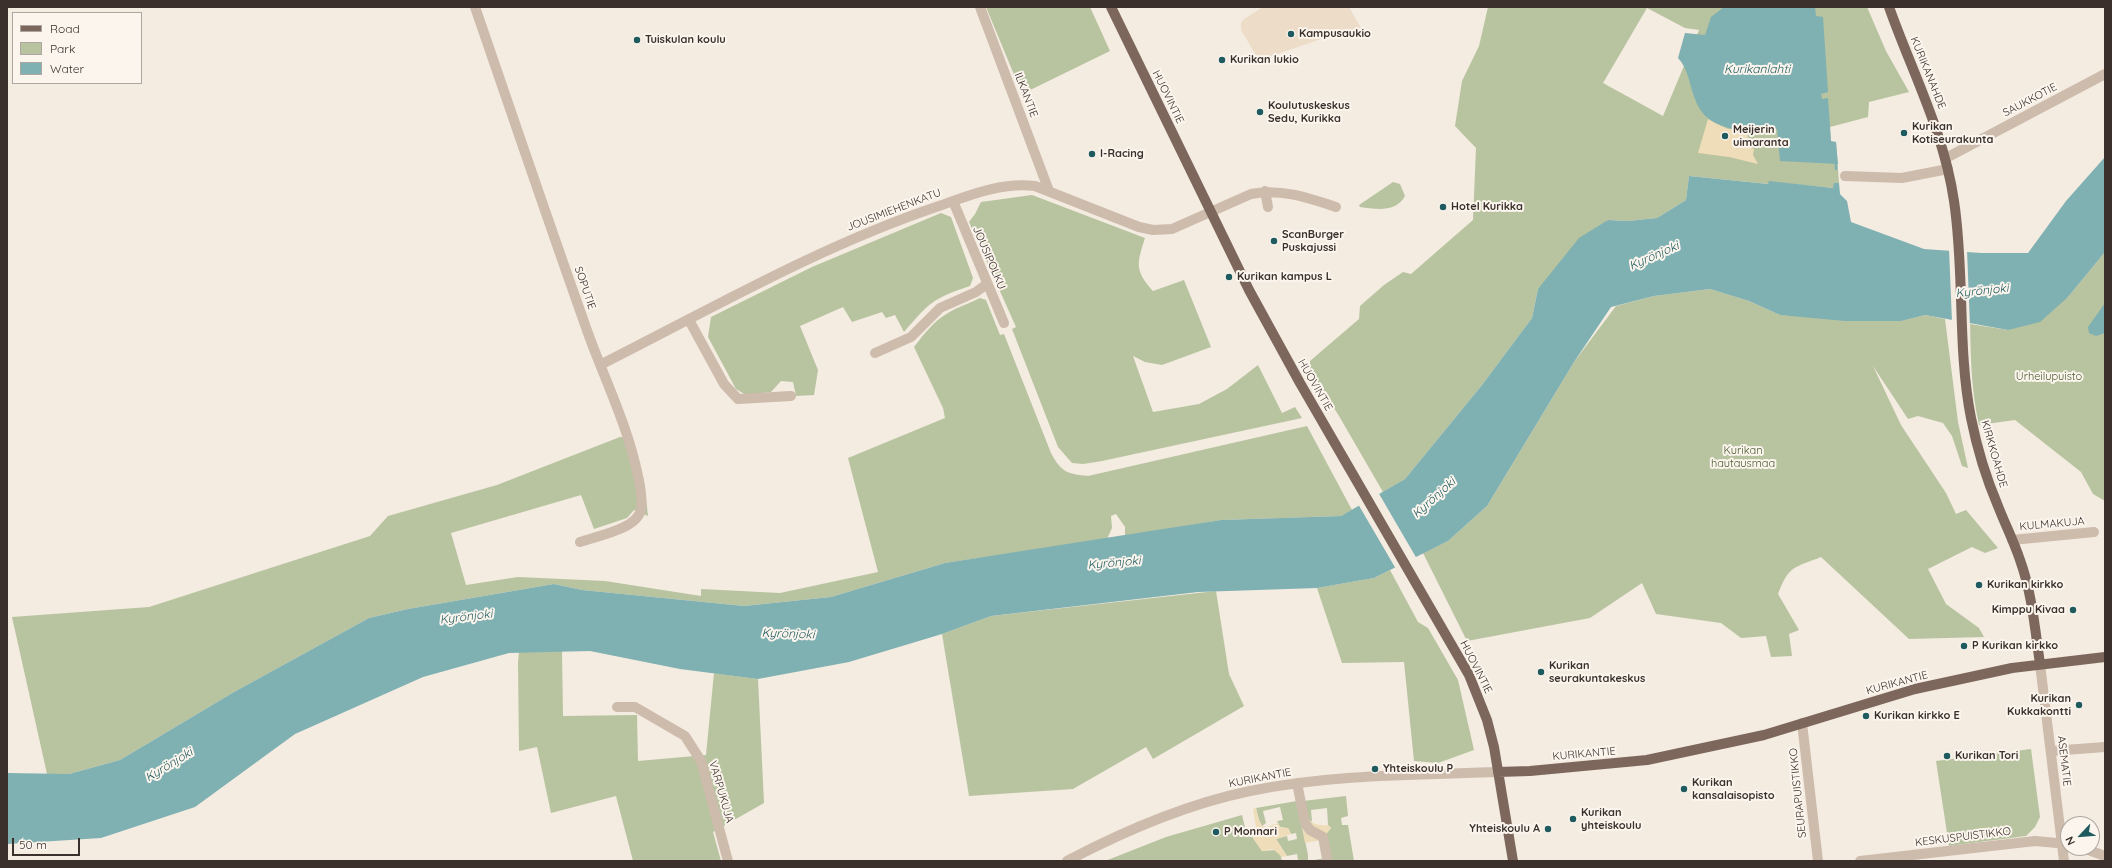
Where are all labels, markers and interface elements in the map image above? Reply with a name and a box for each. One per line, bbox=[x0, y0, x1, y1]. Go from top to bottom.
legend bbox=[12, 12, 142, 84]
text: Road bbox=[50, 21, 80, 36]
place label: Kampusaukio bbox=[1299, 27, 1371, 41]
marker: Kampusaukio bbox=[1286, 29, 1296, 39]
place label: Tuiskulan koulu bbox=[645, 33, 726, 47]
marker: Tuiskulan koulu bbox=[632, 35, 642, 45]
street label: KURIKANAHDE bbox=[1907, 35, 1949, 111]
text: Park bbox=[50, 41, 75, 56]
place label: Kurikan lukio bbox=[1230, 53, 1299, 67]
marker: Kurikan lukio bbox=[1217, 55, 1227, 65]
text: Water bbox=[50, 61, 84, 76]
water label: Kurikanlahti bbox=[1724, 62, 1790, 76]
street label: HUOVINTIE bbox=[1149, 68, 1187, 126]
street label: ILKANTIE bbox=[1011, 71, 1041, 119]
street label: SAUKKOTIE bbox=[2001, 80, 2059, 120]
place label: Koulutuskeskus Sedu, Kurikka bbox=[1268, 99, 1350, 125]
marker: Koulutuskeskus Sedu, Kurikka bbox=[1255, 107, 1265, 117]
place label: Kurikan Kotiseurakunta bbox=[1912, 120, 1993, 146]
place label: Meijerin uimaranta bbox=[1733, 123, 1789, 149]
marker: Kurikan Kotiseurakunta bbox=[1899, 128, 1909, 138]
marker: Meijerin uimaranta bbox=[1720, 131, 1730, 141]
place label: I-Racing bbox=[1100, 147, 1144, 161]
marker: I-Racing bbox=[1087, 149, 1097, 159]
street label: JOUSIMIEHENKATU bbox=[845, 186, 943, 234]
place label: Hotel Kurikka bbox=[1451, 200, 1523, 214]
marker: Hotel Kurikka bbox=[1438, 202, 1448, 212]
street label: JOUSIPOLKU bbox=[970, 224, 1008, 292]
place label: ScanBurger Puskajussi bbox=[1282, 228, 1344, 254]
marker: ScanBurger Puskajussi bbox=[1269, 236, 1279, 246]
water label: Kyrönjoki bbox=[1627, 239, 1681, 273]
street label: SOPUTIE bbox=[571, 265, 599, 311]
place label: Kurikan kampus L bbox=[1237, 270, 1332, 284]
marker: Kurikan kampus L bbox=[1224, 272, 1234, 282]
water label: Kyrönjoki bbox=[1955, 281, 2009, 301]
street label: HUOVINTIE bbox=[1295, 357, 1335, 413]
park label: Urheilupuisto bbox=[2016, 370, 2082, 384]
street label: KIRKKOAHDE bbox=[1978, 419, 2010, 489]
park label: Kurikan hautausmaa bbox=[1711, 444, 1775, 470]
water label: Kyrönjoki bbox=[1410, 475, 1458, 521]
street label: KULMAKUJA bbox=[2019, 515, 2085, 533]
water label: Kyrönjoki bbox=[1087, 554, 1141, 572]
place label: Kurikan kirkko bbox=[1987, 578, 2063, 592]
marker: Kurikan kirkko bbox=[1974, 580, 1984, 590]
place label: Kimppu Kivaa bbox=[1992, 603, 2065, 617]
marker: Kimppu Kivaa bbox=[2068, 605, 2078, 615]
water label: Kyrönjoki bbox=[439, 607, 493, 627]
water label: Kyrönjoki bbox=[761, 626, 815, 642]
street label: HUOVINTIE bbox=[1457, 638, 1495, 696]
place label: P Kurikan kirkko bbox=[1972, 639, 2058, 653]
marker: P Kurikan kirkko bbox=[1959, 641, 1969, 651]
place label: Kurikan seurakuntakeskus bbox=[1549, 659, 1645, 685]
marker: Kurikan seurakuntakeskus bbox=[1536, 667, 1546, 677]
street label: KURIKANTIE bbox=[1865, 668, 1929, 698]
place label: Kurikan Kukkakontti bbox=[2007, 692, 2071, 718]
marker: Kurikan Kukkakontti bbox=[2074, 700, 2084, 710]
place label: Kurikan kirkko E bbox=[1874, 709, 1960, 723]
marker: Kurikan kirkko E bbox=[1861, 711, 1871, 721]
street label: ASEMATIE bbox=[2054, 735, 2074, 787]
water label: Kyrönjoki bbox=[143, 745, 195, 785]
street label: KURIKANTIE bbox=[1552, 745, 1616, 763]
street label: SEURAPUISTIKKO bbox=[1787, 747, 1809, 839]
place label: Kurikan Tori bbox=[1955, 749, 2018, 763]
marker: Kurikan Tori bbox=[1942, 751, 1952, 761]
street label: VARPUKUJA bbox=[706, 759, 736, 825]
place label: Yhteiskoulu P bbox=[1383, 762, 1453, 776]
marker: Yhteiskoulu P bbox=[1370, 764, 1380, 774]
street label: KURIKANTIE bbox=[1228, 765, 1292, 791]
place label: Kurikan kansalaisopisto bbox=[1692, 776, 1775, 802]
marker: Kurikan kansalaisopisto bbox=[1679, 784, 1689, 794]
place label: Kurikan yhteiskoulu bbox=[1581, 806, 1641, 832]
marker: Kurikan yhteiskoulu bbox=[1568, 814, 1578, 824]
north arrow bbox=[2060, 816, 2100, 856]
place label: Yhteiskoulu A bbox=[1469, 822, 1540, 836]
marker: Yhteiskoulu A bbox=[1543, 824, 1553, 834]
place label: P Monnari bbox=[1224, 825, 1277, 839]
street label: KESKUSPUISTIKKO bbox=[1914, 825, 2012, 849]
marker: P Monnari bbox=[1211, 827, 1221, 837]
scale bar bbox=[14, 830, 82, 856]
text: N bbox=[2062, 834, 2078, 848]
text: 50 m bbox=[19, 837, 47, 852]

